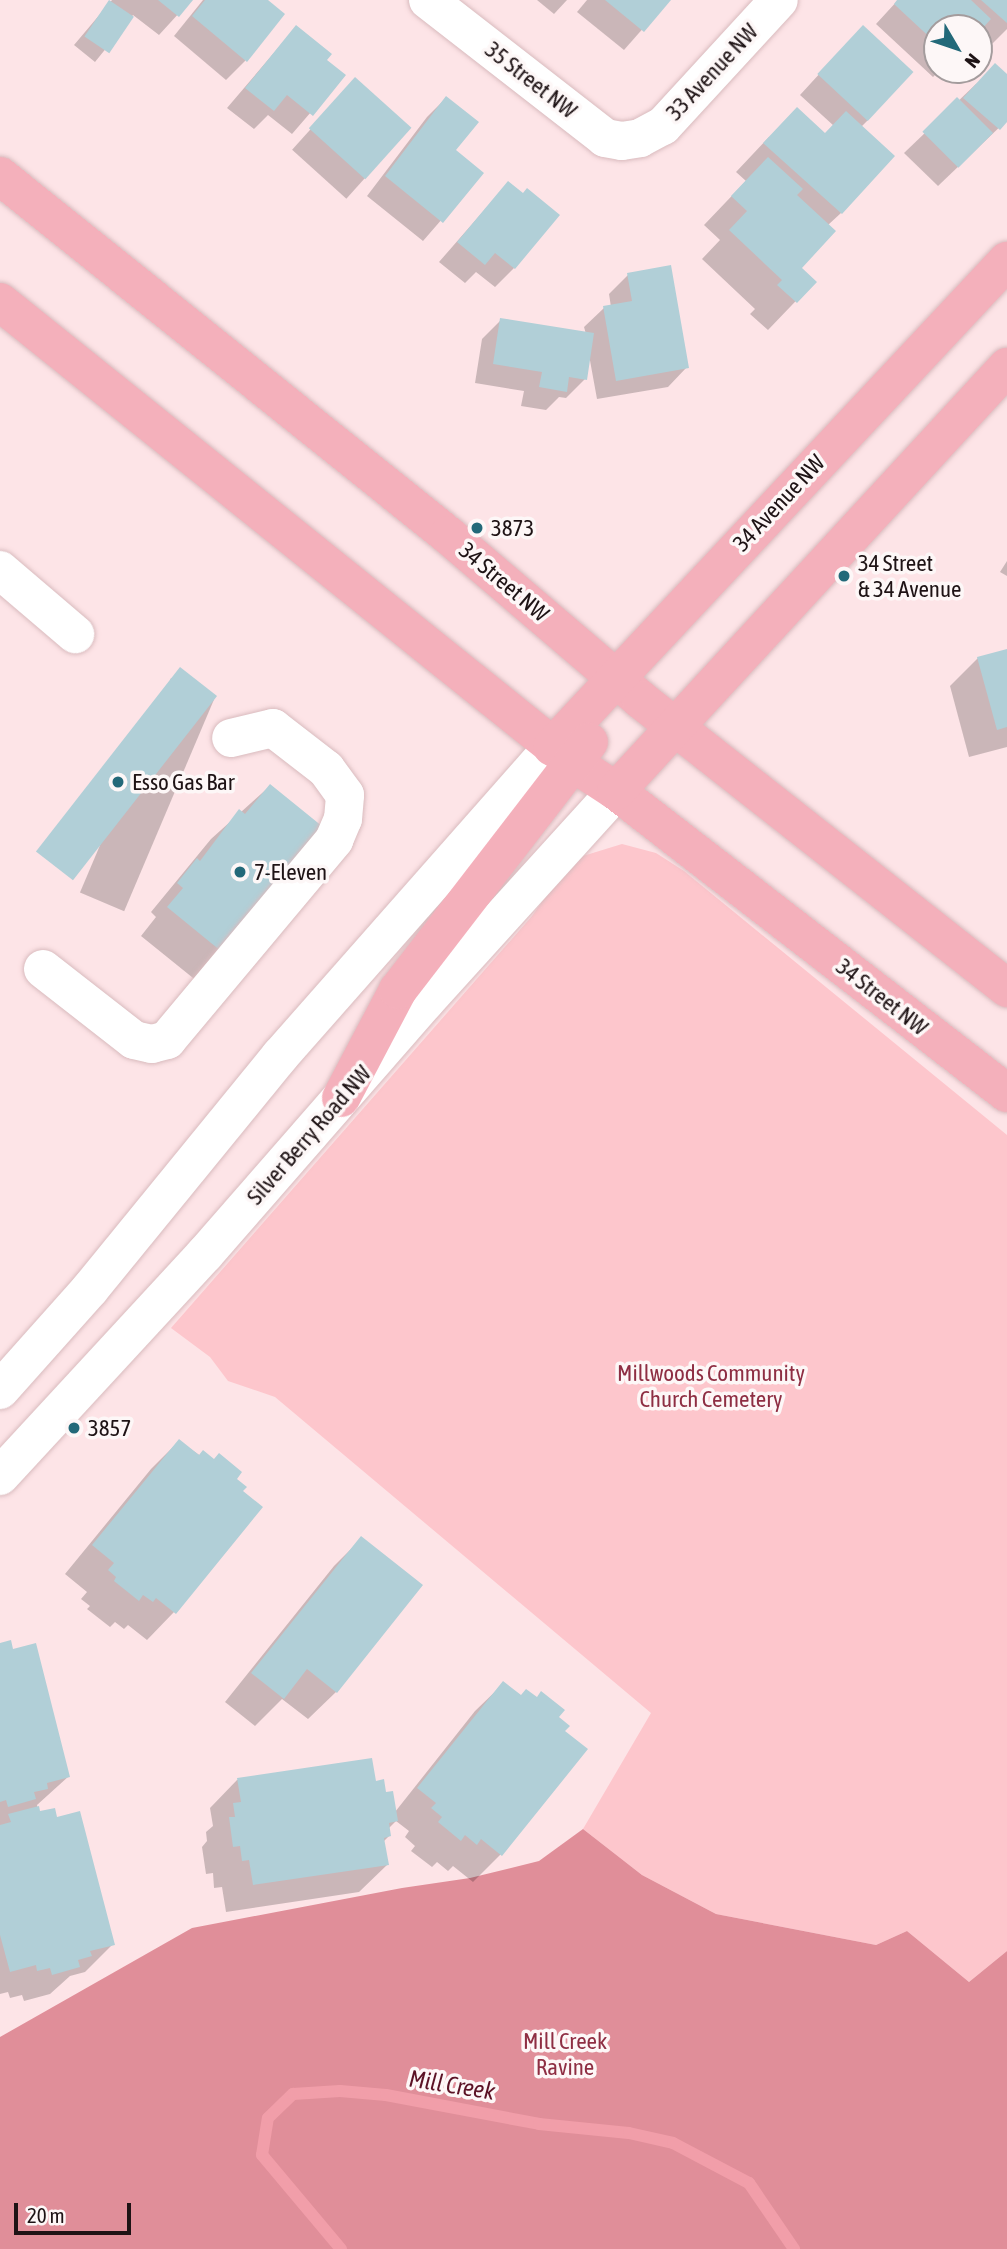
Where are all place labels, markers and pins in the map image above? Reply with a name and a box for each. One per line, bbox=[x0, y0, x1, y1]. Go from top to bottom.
place label: 3873 bbox=[491, 514, 534, 542]
marker: 3873 bbox=[469, 520, 485, 536]
place label: 34 Street & 34 Avenue bbox=[858, 549, 962, 603]
marker: 34 Street & 34 Avenue bbox=[836, 568, 852, 584]
place label: Esso Gas Bar bbox=[132, 768, 235, 796]
marker: Esso Gas Bar bbox=[110, 774, 126, 790]
place label: 7-Eleven bbox=[254, 858, 327, 886]
marker: 7-Eleven bbox=[232, 864, 248, 880]
place label: 3857 bbox=[88, 1414, 131, 1442]
marker: 3857 bbox=[66, 1420, 82, 1436]

